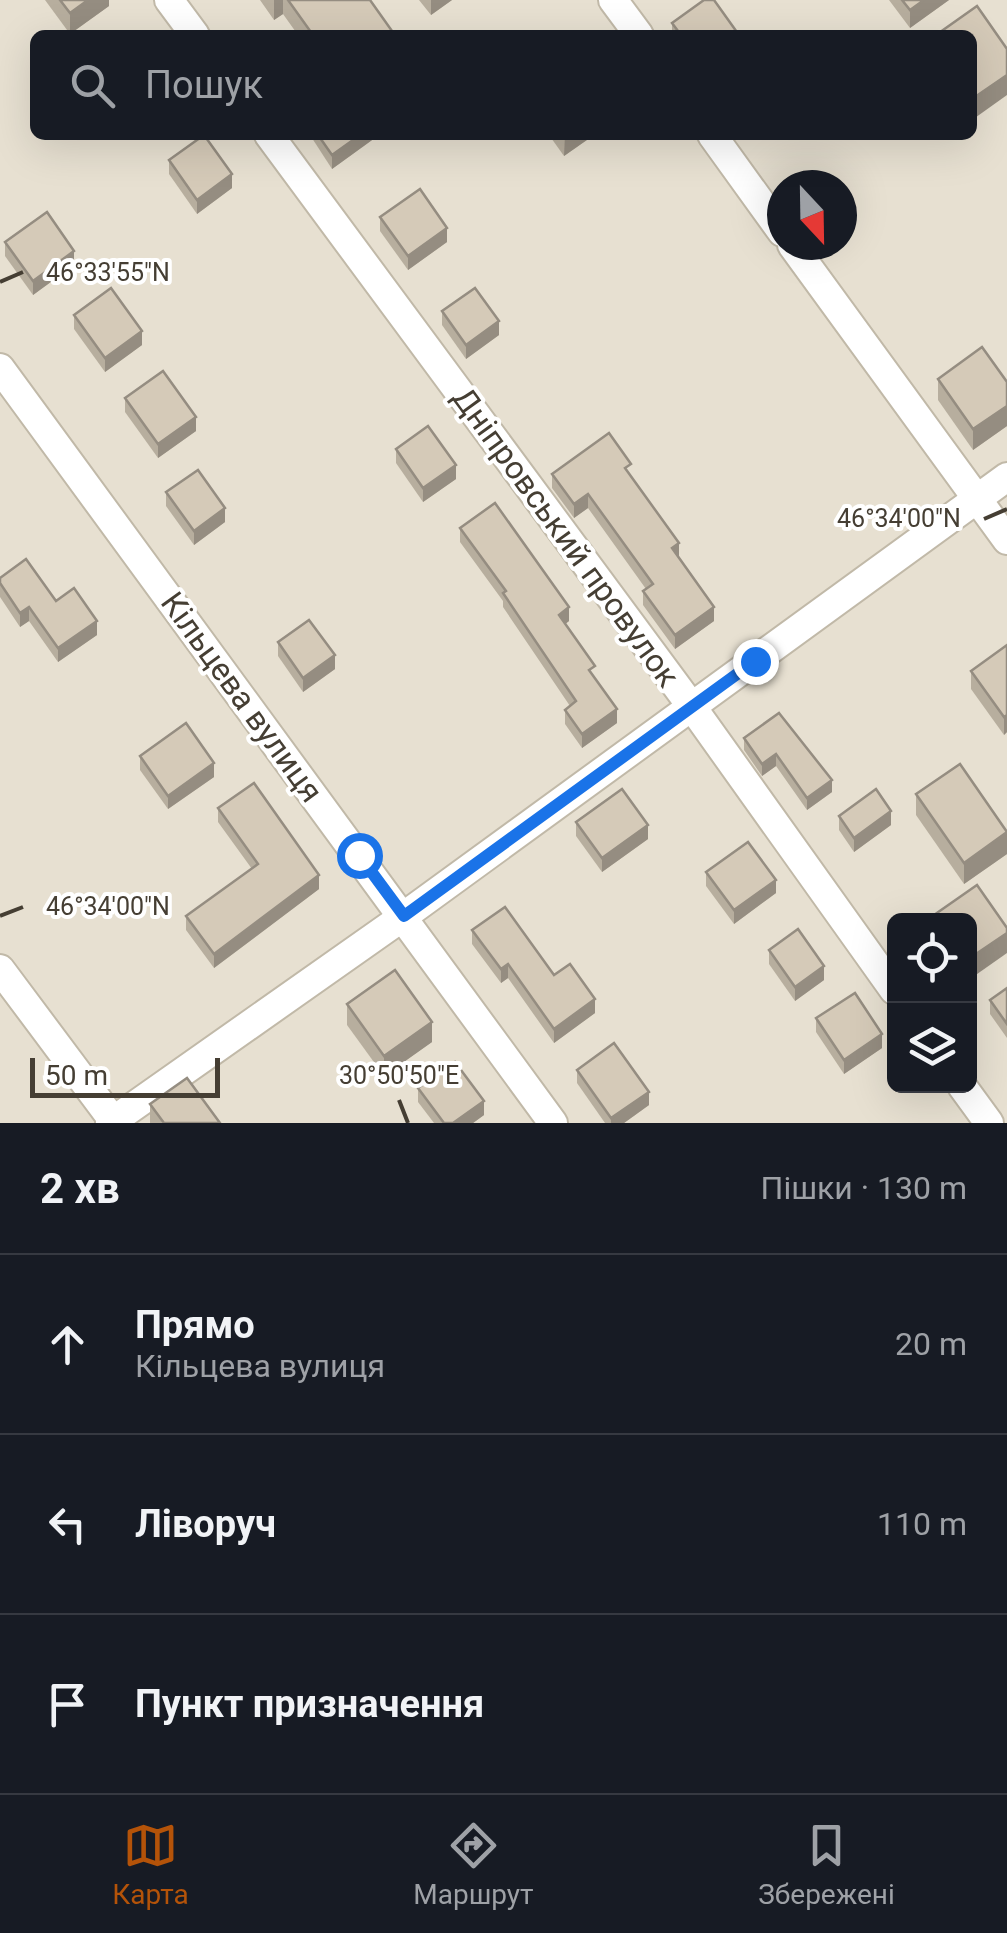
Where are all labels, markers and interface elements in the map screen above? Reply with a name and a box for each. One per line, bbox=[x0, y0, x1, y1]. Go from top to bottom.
search box bbox=[30, 30, 977, 140]
icon: search bbox=[65, 58, 120, 113]
text: Пошук bbox=[145, 63, 263, 107]
north arrow bbox=[767, 170, 857, 260]
text: 46°33'55"N bbox=[46, 258, 170, 287]
street label: Дніпровський провулок bbox=[445, 380, 687, 694]
text: 46°34'00"N bbox=[837, 504, 961, 533]
street label: Кільцева вулиця bbox=[153, 585, 331, 809]
route end bbox=[733, 639, 779, 685]
route start bbox=[337, 833, 383, 879]
text: 46°34'00"N bbox=[46, 892, 170, 921]
map controls bbox=[887, 913, 977, 1093]
button: locate bbox=[887, 913, 977, 1003]
button: layers bbox=[887, 1003, 977, 1093]
scale bar bbox=[30, 1053, 220, 1098]
text: 50 m bbox=[45, 1059, 108, 1092]
text: 30°50'50"E bbox=[339, 1061, 459, 1090]
text: 2 хв bbox=[40, 1164, 120, 1213]
text: Пішки · 130 m bbox=[761, 1169, 967, 1207]
text: Прямо bbox=[135, 1303, 255, 1347]
icon: ahead bbox=[40, 1317, 95, 1372]
text: 20 m bbox=[895, 1325, 967, 1363]
text: Кільцева вулиця bbox=[135, 1347, 385, 1385]
icon: left bbox=[40, 1497, 95, 1552]
text: Ліворуч bbox=[135, 1502, 276, 1546]
text: 110 m bbox=[877, 1505, 967, 1543]
icon: arrive bbox=[40, 1677, 95, 1732]
text: Пункт призначення bbox=[135, 1682, 484, 1726]
tab: Карта bbox=[112, 1818, 189, 1911]
tab: Маршрут bbox=[413, 1818, 534, 1911]
tab: Збережені bbox=[758, 1818, 895, 1911]

